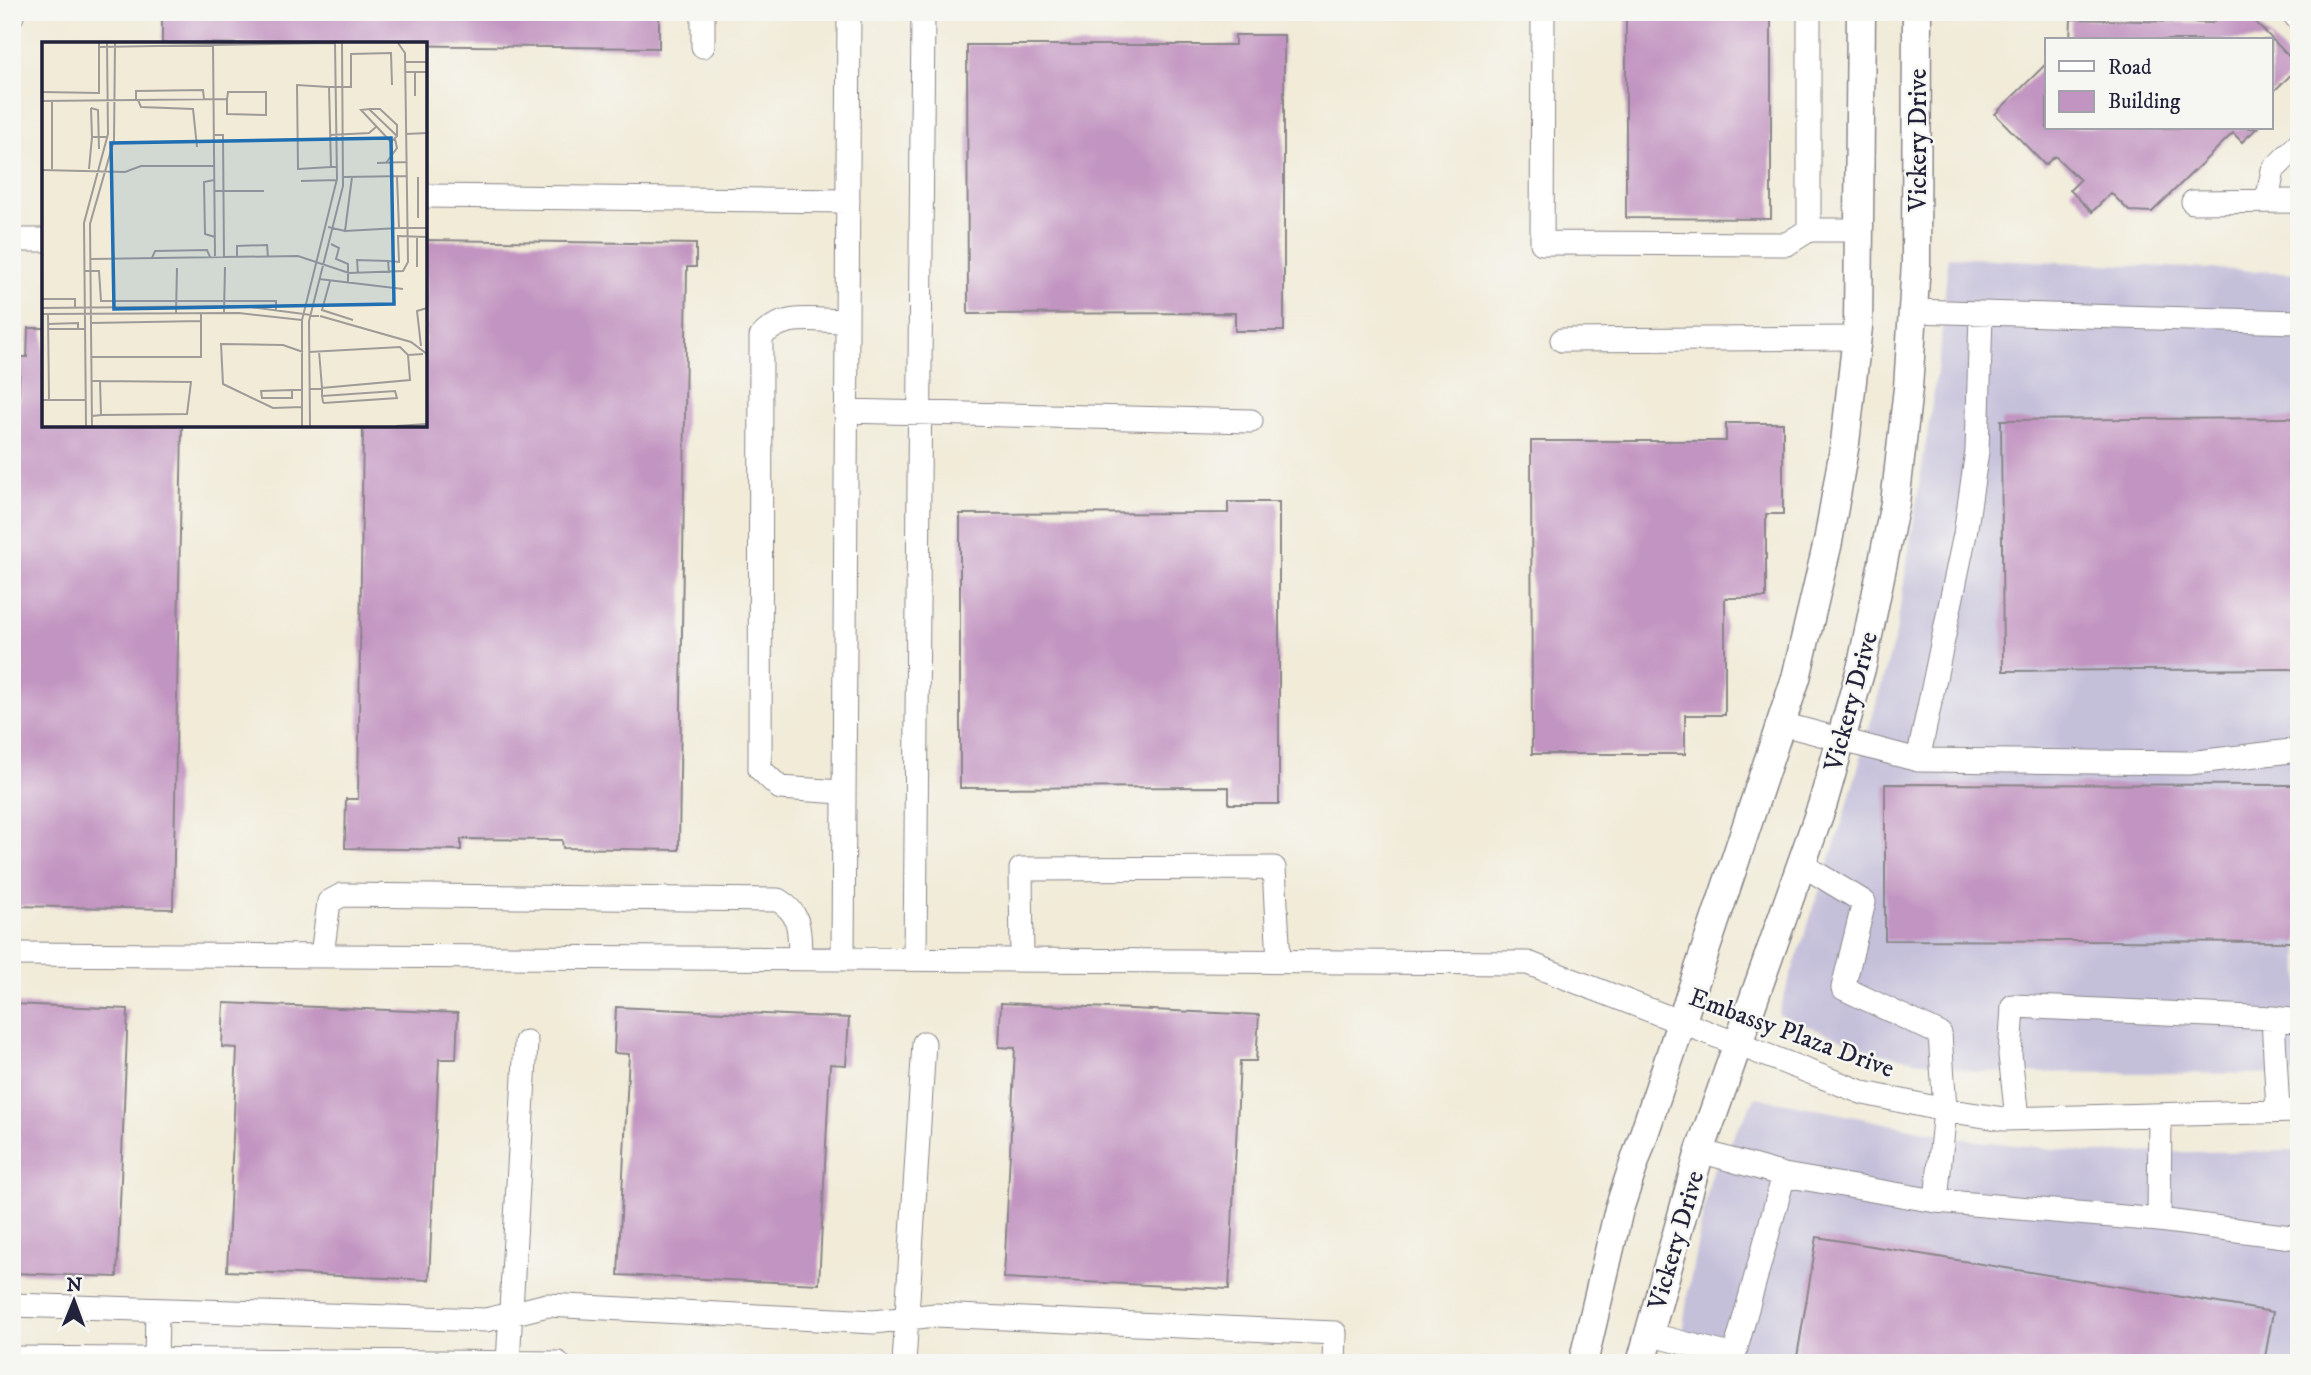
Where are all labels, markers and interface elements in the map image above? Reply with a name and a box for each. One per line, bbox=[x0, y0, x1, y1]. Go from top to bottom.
legend bbox=[2045, 38, 2272, 130]
inset map bbox=[42, 42, 427, 427]
text: Road bbox=[2108, 55, 2152, 81]
street label: Vickery Drive bbox=[1902, 68, 1935, 213]
text: Building bbox=[2108, 89, 2181, 115]
street label: Vickery Drive bbox=[1817, 628, 1886, 776]
street label: Embassy Plaza Drive bbox=[1684, 981, 1899, 1086]
street label: Vickery Drive bbox=[1641, 1167, 1712, 1315]
north arrow bbox=[38, 1266, 108, 1336]
text: N bbox=[66, 1274, 83, 1297]

